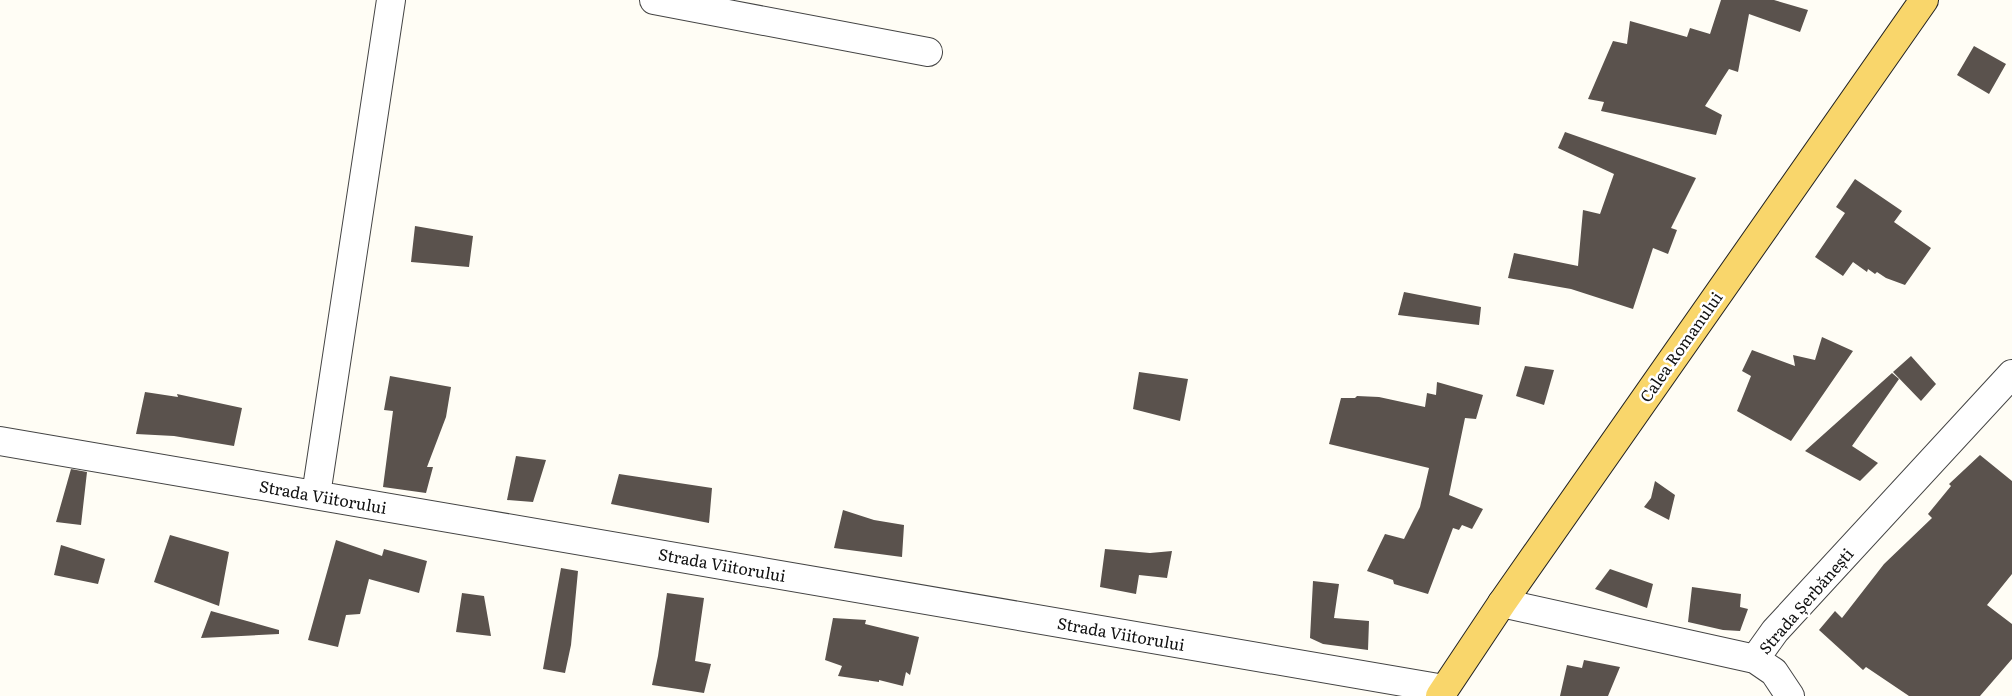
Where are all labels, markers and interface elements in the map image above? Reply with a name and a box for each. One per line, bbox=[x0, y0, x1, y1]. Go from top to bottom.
street label: Calea Romanului bbox=[1633, 286, 1727, 407]
street label: Strada Viitorului bbox=[258, 473, 389, 519]
street label: Strada Viitorului bbox=[657, 541, 788, 587]
street label: Strada Șerbănești bbox=[1752, 542, 1858, 659]
street label: Strada Viitorului bbox=[1056, 610, 1187, 656]

